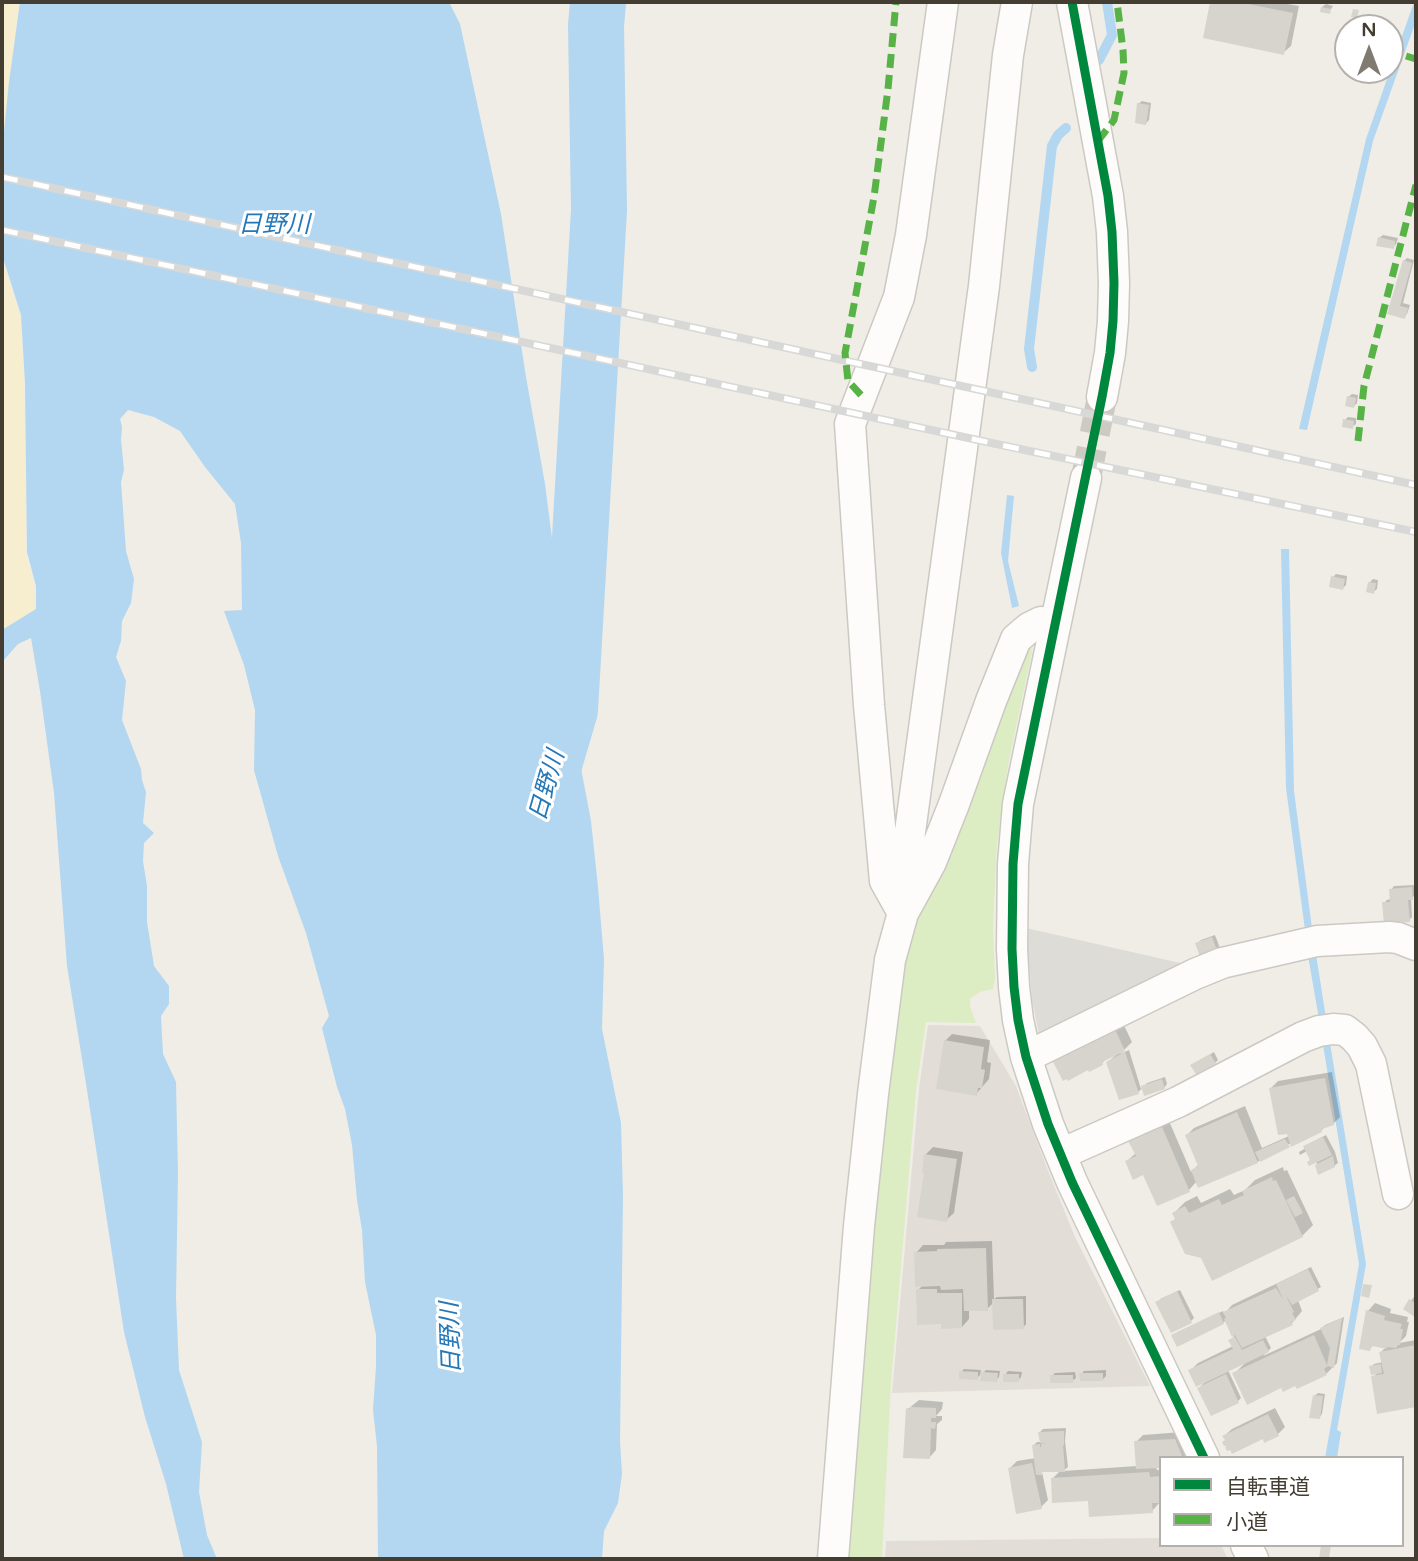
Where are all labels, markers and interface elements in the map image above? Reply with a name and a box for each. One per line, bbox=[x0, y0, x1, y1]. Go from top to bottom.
north arrow bbox=[1334, 14, 1404, 84]
text: N bbox=[1361, 19, 1377, 41]
water label: 日野川 bbox=[238, 212, 310, 240]
water label: 日野川 bbox=[524, 747, 572, 825]
water label: 日野川 bbox=[436, 1302, 468, 1374]
legend bbox=[1159, 1456, 1404, 1547]
text: 自転車道 bbox=[1226, 1475, 1310, 1500]
text: 小道 bbox=[1226, 1510, 1268, 1535]

